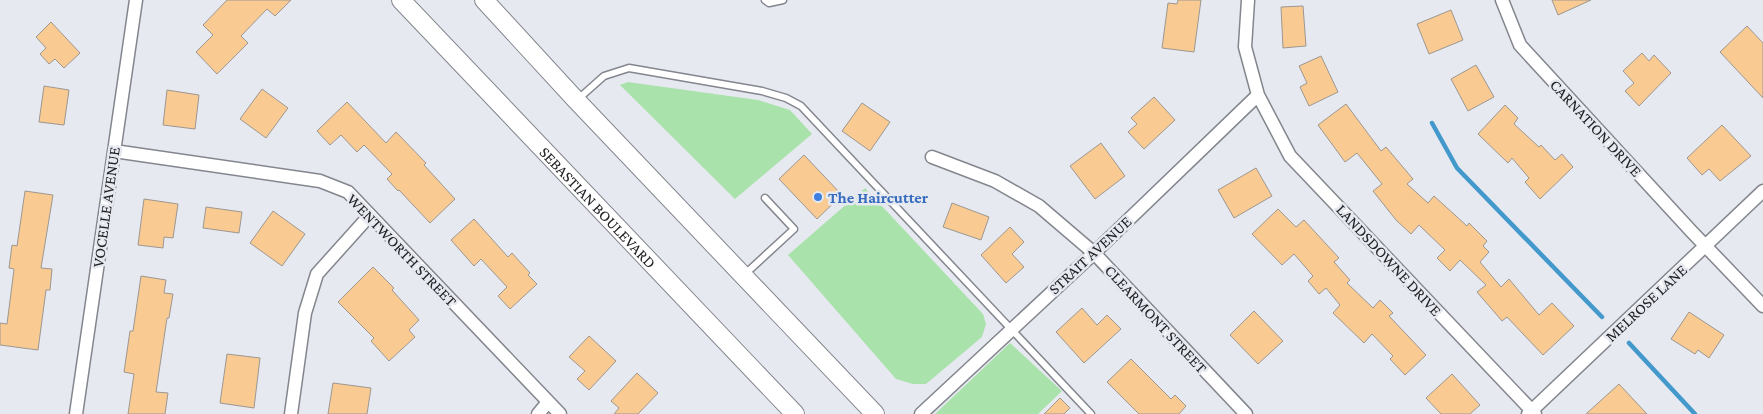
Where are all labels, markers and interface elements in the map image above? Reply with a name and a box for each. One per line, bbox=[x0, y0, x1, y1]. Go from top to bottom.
street label: CARNATION DRIVE bbox=[1547, 76, 1645, 180]
street label: SEBASTIAN BOULEVARD bbox=[537, 143, 660, 271]
street label: VOCELLE AVENUE bbox=[89, 145, 123, 268]
place label: The Haircutter bbox=[828, 189, 929, 206]
street label: WENTWORTH STREET bbox=[344, 190, 460, 310]
marker: The Haircutter bbox=[812, 191, 824, 203]
street label: LANDSDOWNE DRIVE bbox=[1333, 201, 1445, 319]
street label: STRAIT AVENUE bbox=[1045, 212, 1135, 297]
street label: MELROSE LANE bbox=[1602, 261, 1690, 345]
street label: CLEARMONT STREET bbox=[1102, 262, 1211, 377]

